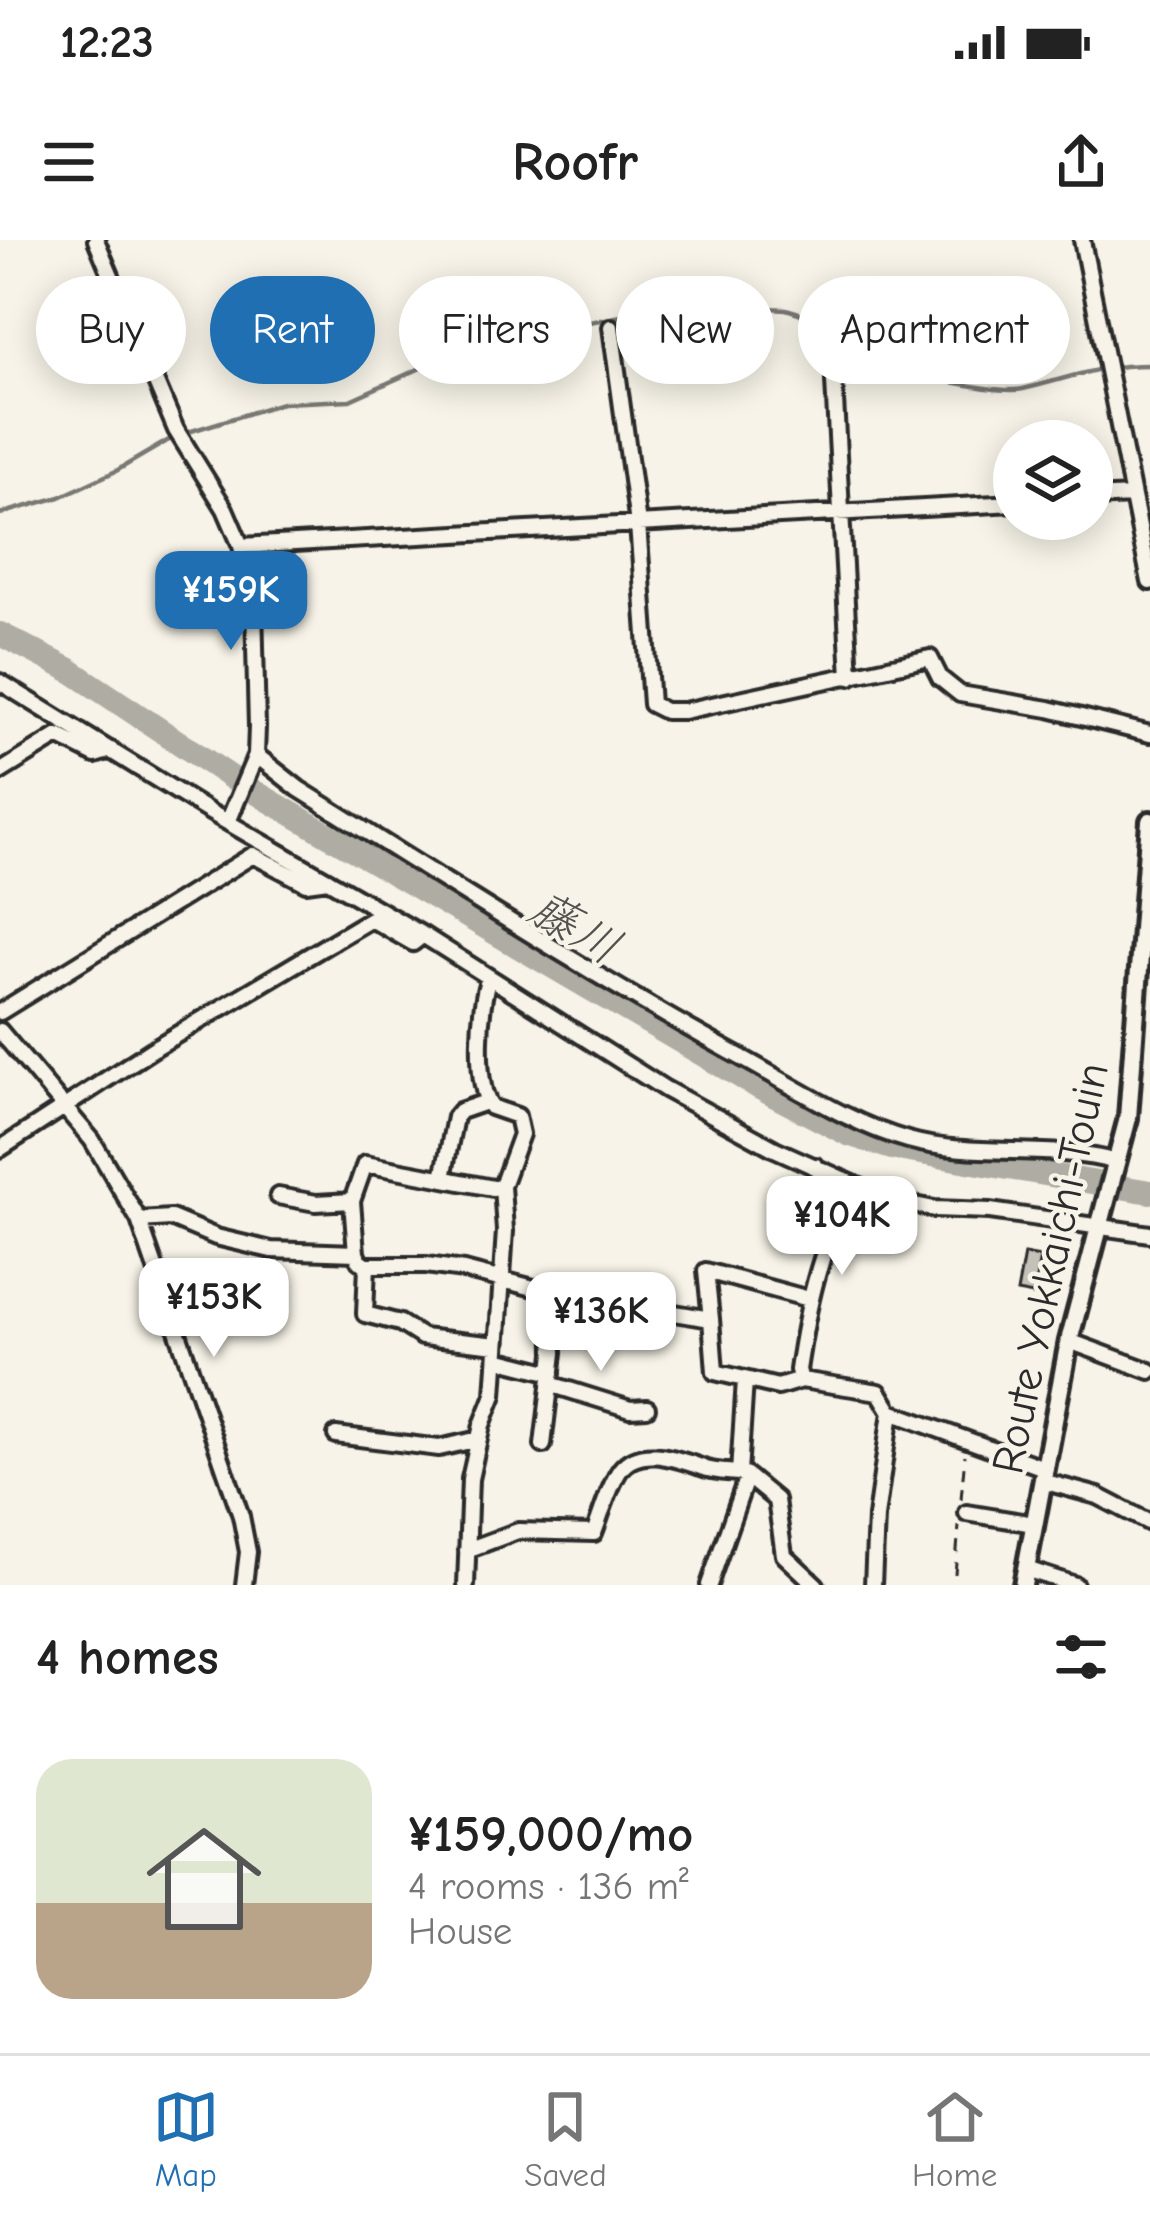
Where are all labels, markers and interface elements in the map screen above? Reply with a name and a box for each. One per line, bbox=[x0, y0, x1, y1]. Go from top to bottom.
text: 12:23 bbox=[60, 16, 154, 68]
icon: menu bbox=[36, 129, 102, 195]
icon: share bbox=[1048, 129, 1114, 195]
text: Roofr bbox=[512, 131, 638, 194]
chip: Buy bbox=[36, 276, 186, 384]
chip: Rent bbox=[210, 276, 375, 384]
chip: Filters bbox=[399, 276, 592, 384]
chip: New bbox=[616, 276, 774, 384]
chip: Apartment bbox=[798, 276, 1070, 384]
map controls bbox=[993, 420, 1113, 540]
button: layers bbox=[993, 420, 1113, 540]
pin: ¥159K bbox=[147, 551, 315, 653]
text: ¥159K bbox=[182, 567, 280, 612]
water label: 藤川 bbox=[520, 880, 630, 976]
street label: Route Yokkaichi-Touin bbox=[981, 1058, 1119, 1478]
pin: ¥104K bbox=[758, 1176, 926, 1278]
text: ¥104K bbox=[793, 1192, 891, 1237]
pin: ¥153K bbox=[130, 1258, 298, 1360]
pin: ¥136K bbox=[517, 1272, 685, 1374]
text: ¥153K bbox=[166, 1274, 262, 1319]
text: ¥136K bbox=[553, 1288, 649, 1333]
icon: filters bbox=[1048, 1624, 1114, 1690]
text: 4 homes bbox=[36, 1628, 219, 1687]
text: ¥159,000/mo bbox=[408, 1805, 693, 1864]
icon: home bbox=[132, 1807, 276, 1951]
text: 4 rooms · 136 m² bbox=[408, 1864, 689, 1909]
text: House bbox=[408, 1909, 512, 1954]
tab: Map bbox=[153, 2084, 219, 2194]
tab: Saved bbox=[524, 2084, 607, 2194]
tab: Home bbox=[912, 2084, 997, 2194]

